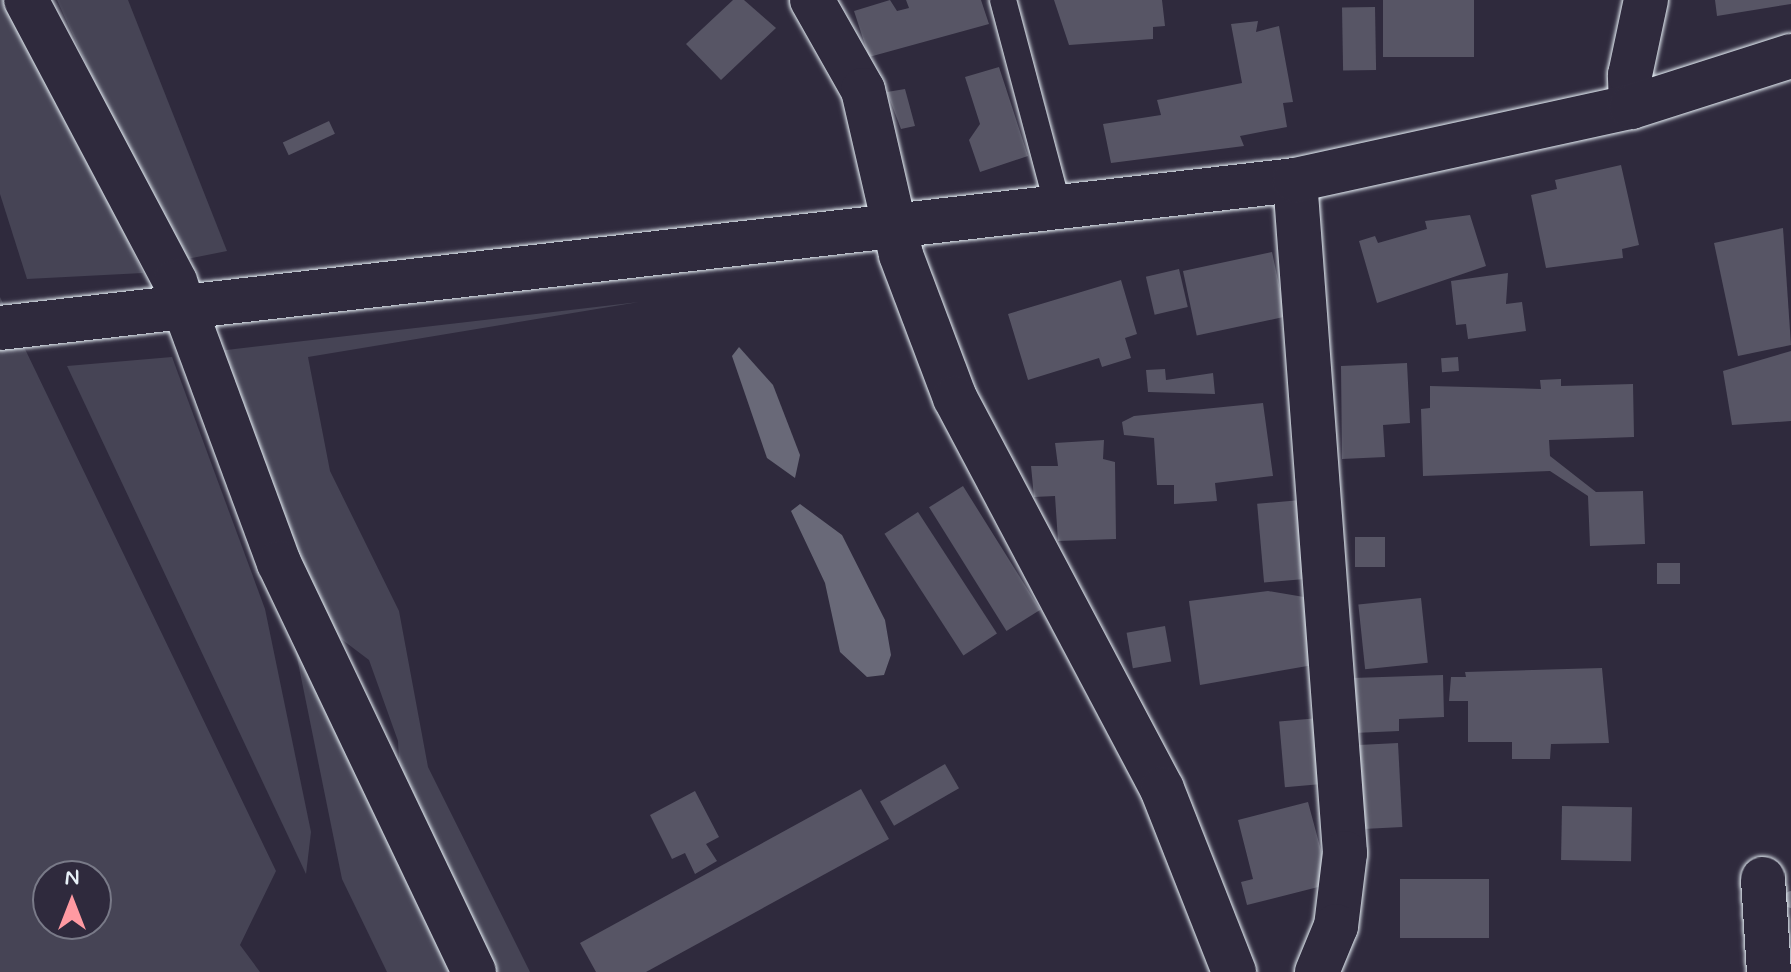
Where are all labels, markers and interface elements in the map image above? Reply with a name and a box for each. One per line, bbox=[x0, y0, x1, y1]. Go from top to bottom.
north arrow bbox=[32, 860, 112, 940]
text: N bbox=[65, 864, 79, 892]

